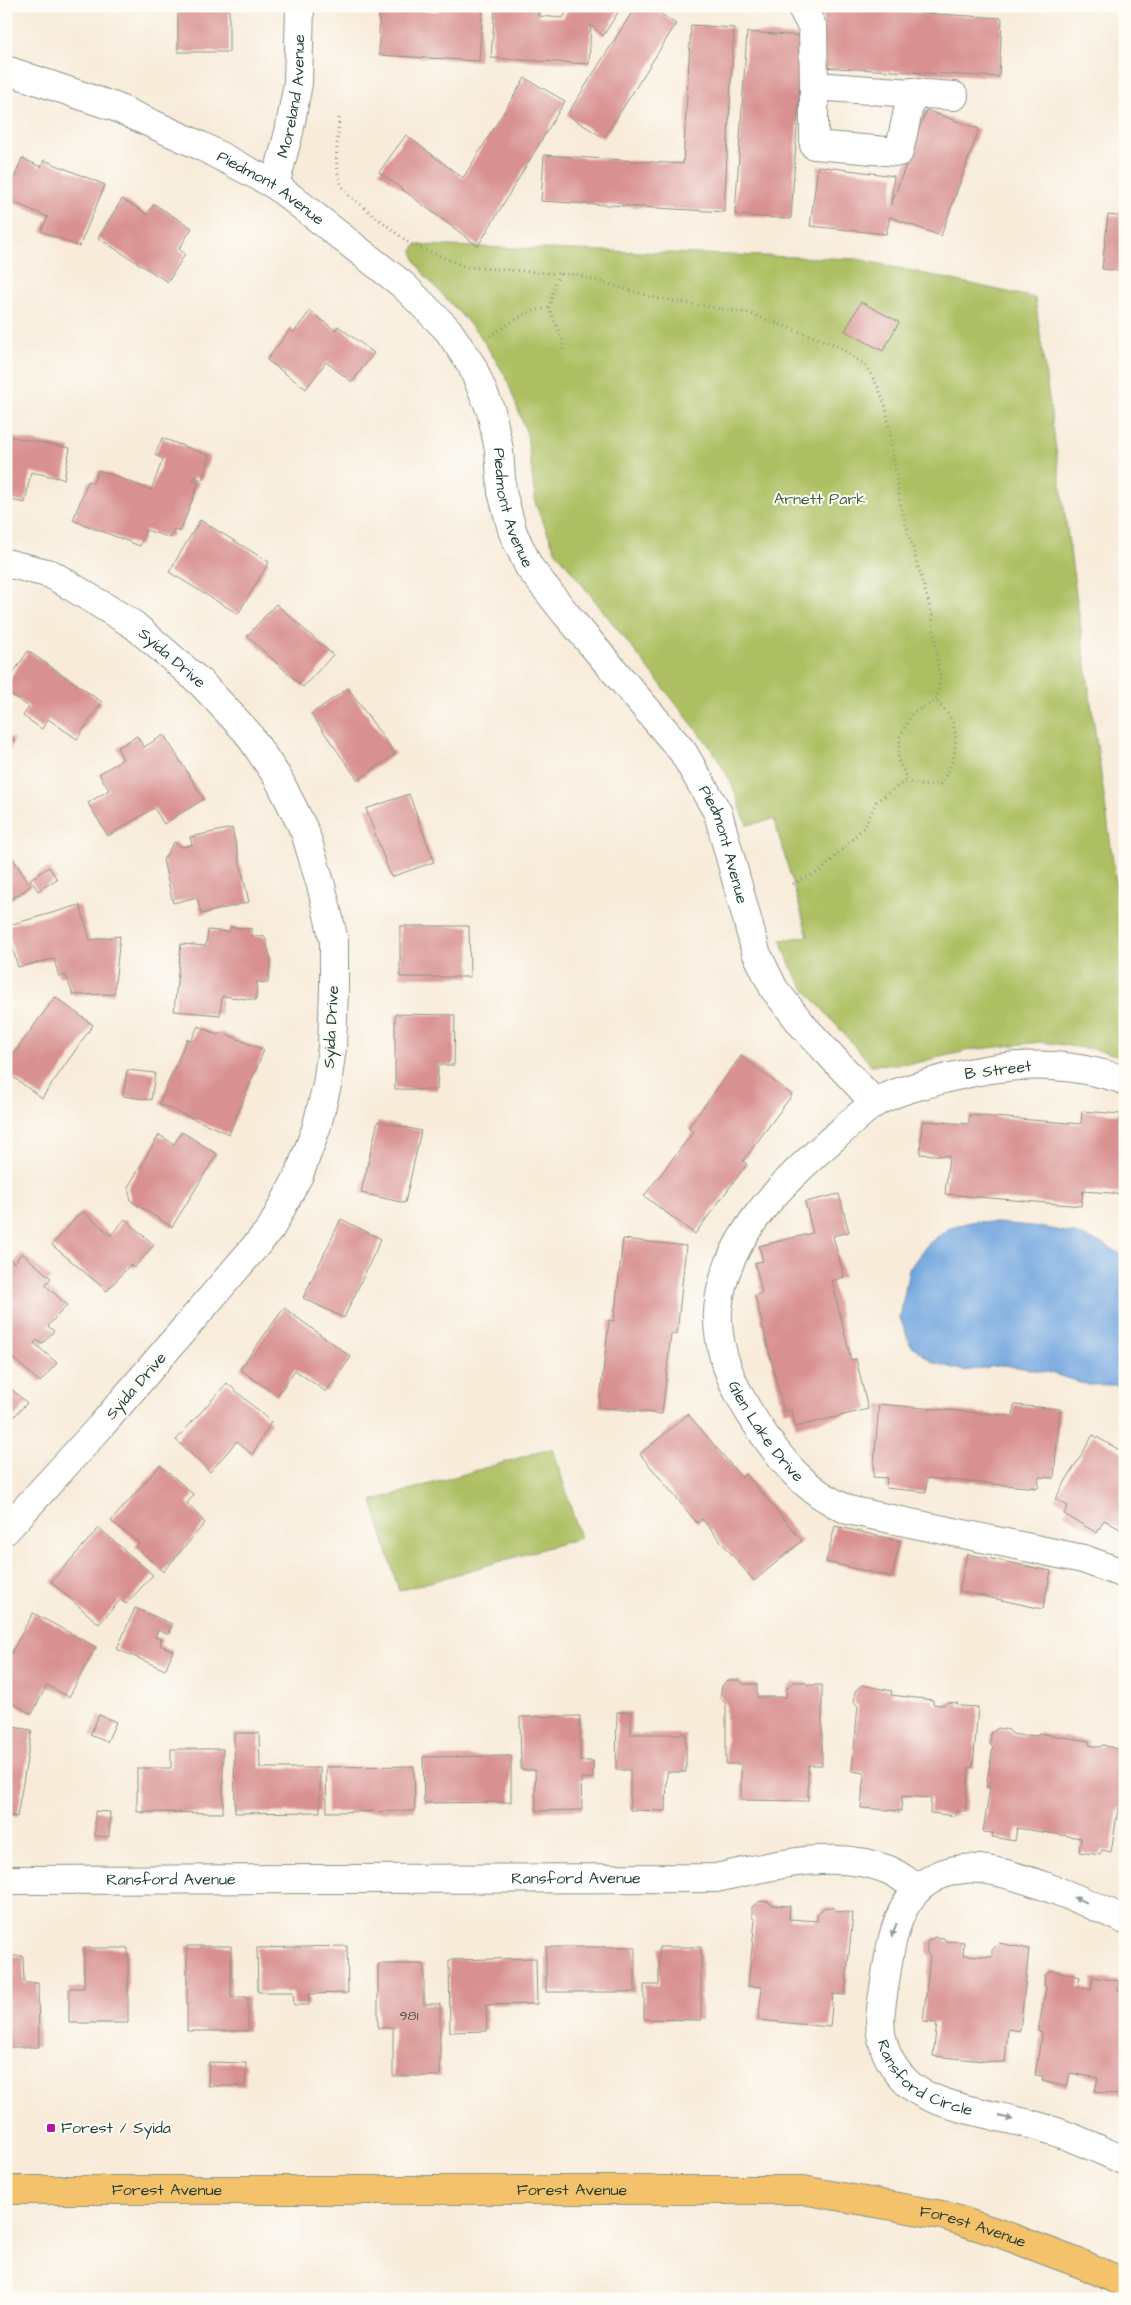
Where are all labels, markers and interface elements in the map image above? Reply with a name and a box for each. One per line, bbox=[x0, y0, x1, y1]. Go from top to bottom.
street label: Moreland Avenue bbox=[272, 34, 310, 160]
street label: Piedmont Avenue bbox=[213, 145, 329, 231]
street label: Piedmont Avenue bbox=[488, 447, 539, 572]
park label: Arnett Park bbox=[774, 488, 866, 510]
street label: Syida Drive bbox=[133, 622, 211, 694]
street label: Piedmont Avenue bbox=[693, 781, 753, 906]
street label: Syida Drive bbox=[318, 985, 345, 1069]
street label: B Street bbox=[963, 1055, 1033, 1085]
street label: Syida Drive bbox=[101, 1347, 172, 1425]
street label: Glen Lake Drive bbox=[723, 1377, 809, 1487]
street label: Ransford Avenue bbox=[511, 1867, 641, 1890]
street label: Ransford Avenue bbox=[106, 1868, 236, 1891]
one-way arrow bbox=[1073, 1896, 1087, 1904]
one-way arrow bbox=[890, 1923, 898, 1937]
house number: 981 bbox=[400, 2006, 419, 2026]
street label: Ransford Circle bbox=[872, 2037, 975, 2121]
one-way arrow bbox=[998, 2114, 1013, 2122]
place label: Forest / Syida bbox=[61, 2117, 171, 2140]
marker: Forest / Syida bbox=[45, 2122, 57, 2134]
street label: Forest Avenue bbox=[112, 2179, 223, 2201]
street label: Forest Avenue bbox=[517, 2179, 628, 2201]
street label: Forest Avenue bbox=[918, 2200, 1030, 2253]

